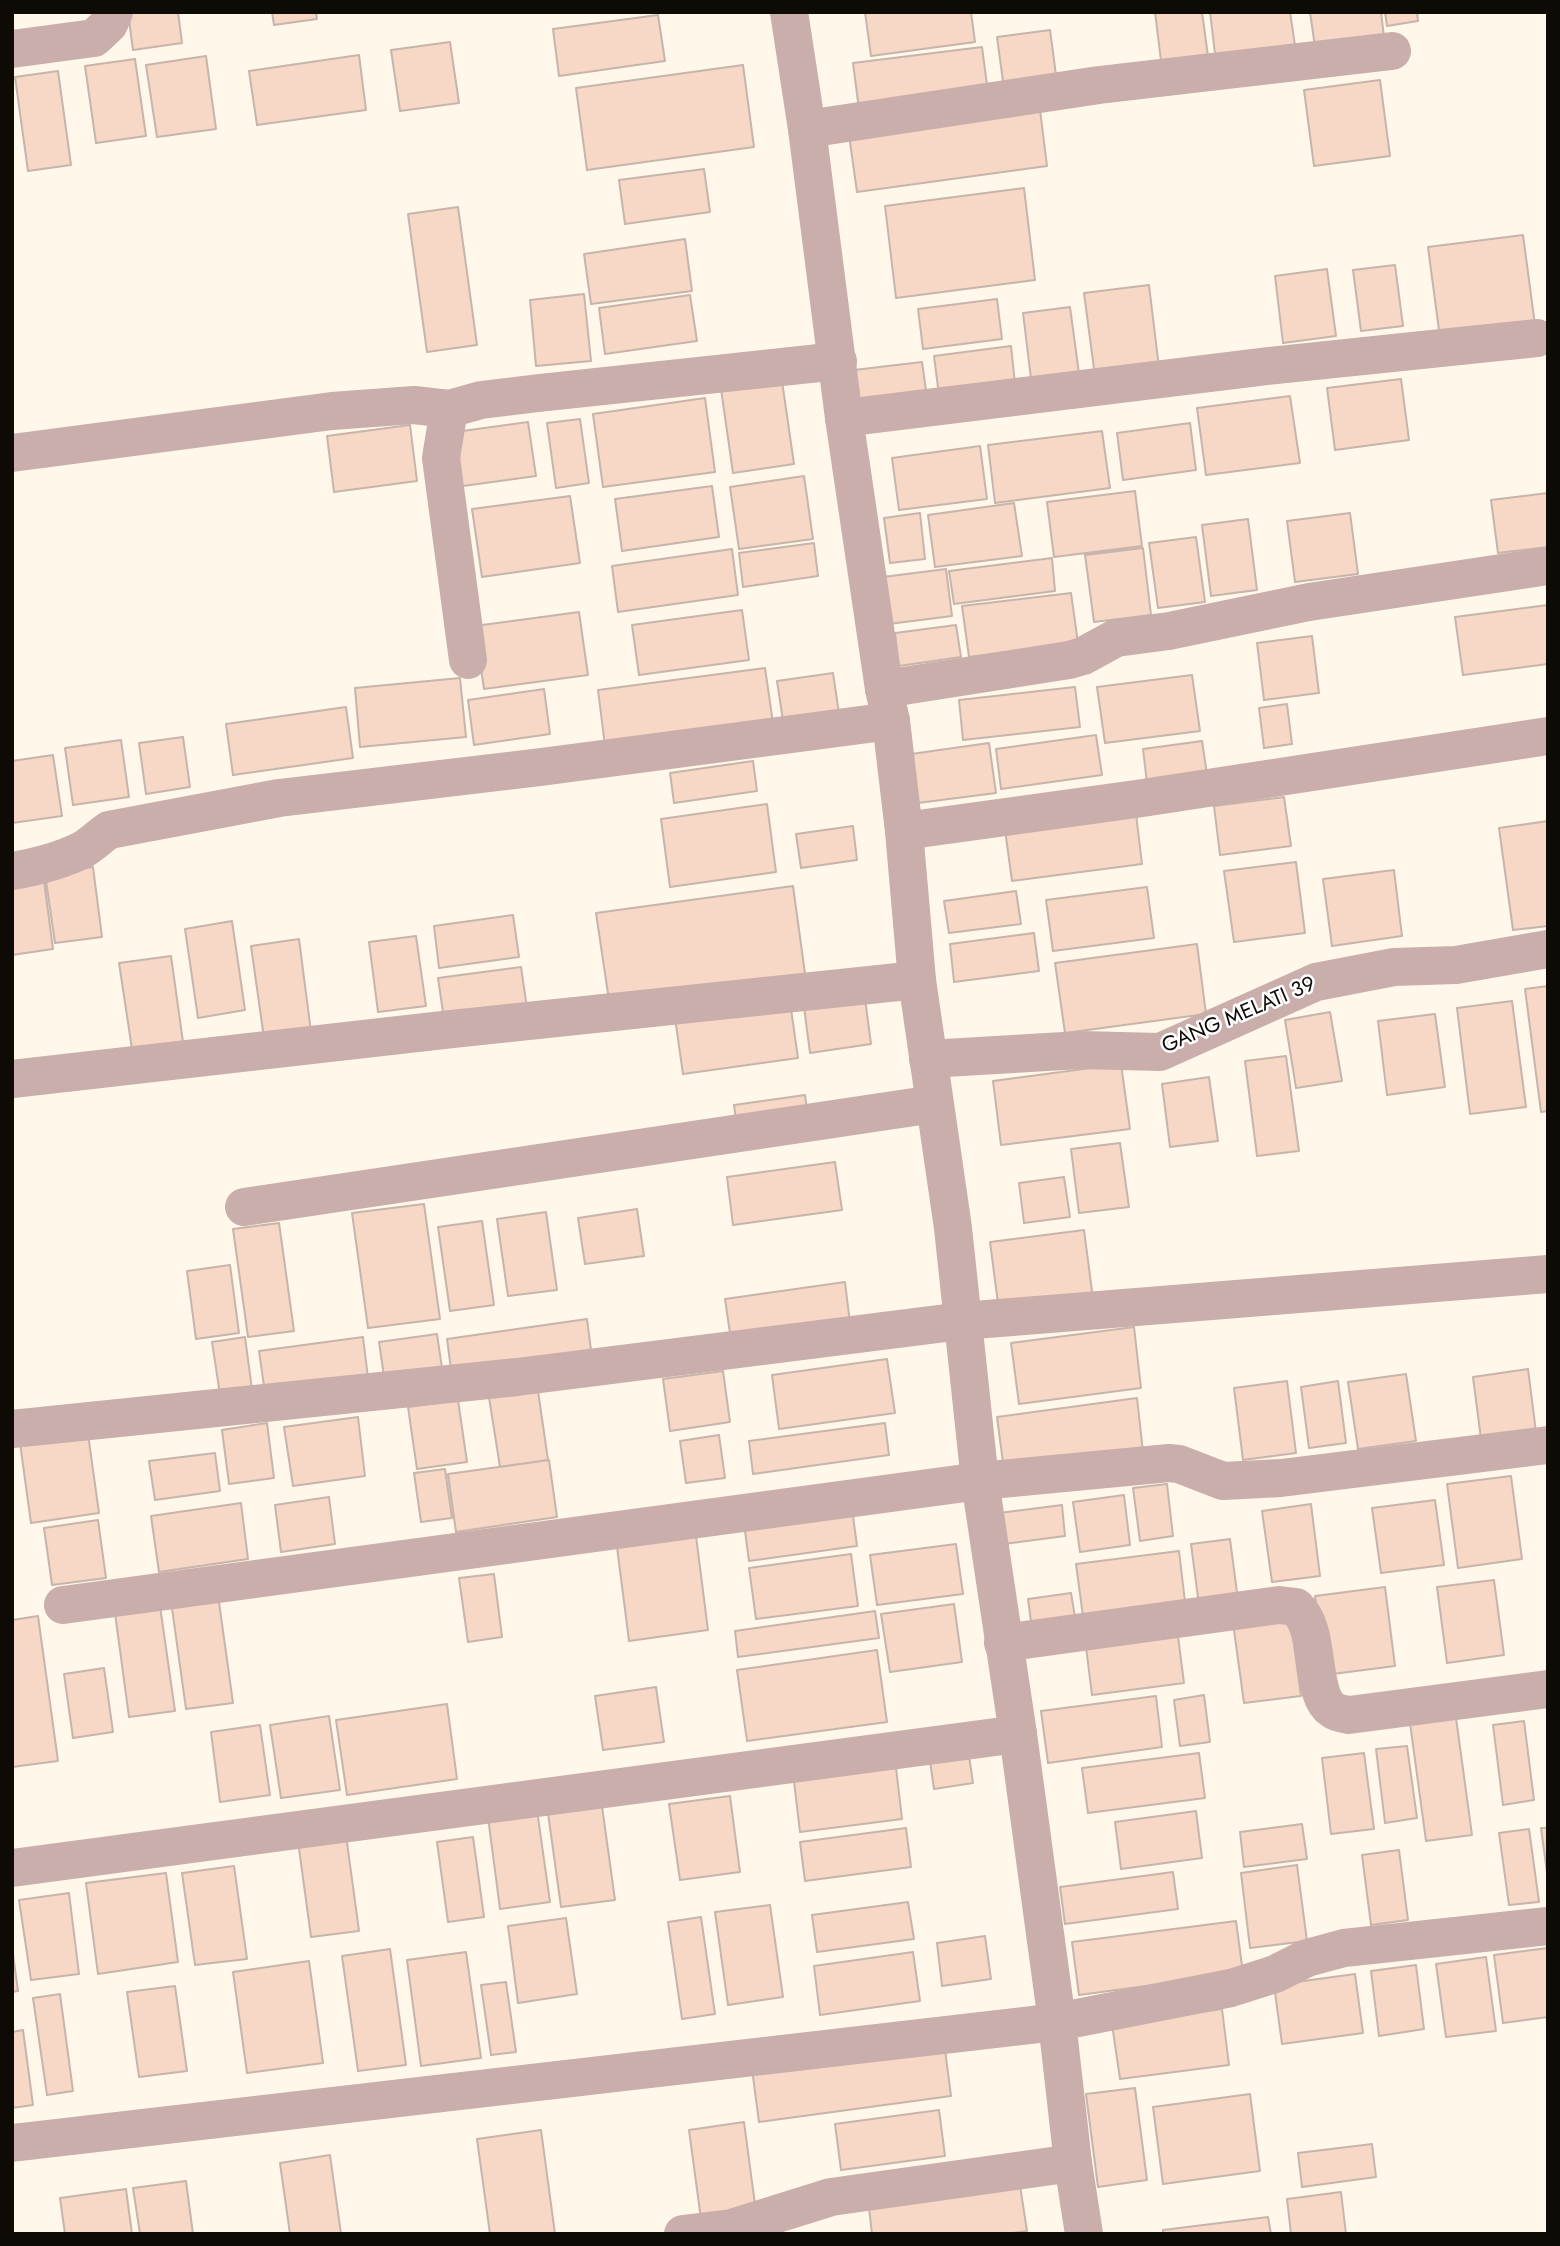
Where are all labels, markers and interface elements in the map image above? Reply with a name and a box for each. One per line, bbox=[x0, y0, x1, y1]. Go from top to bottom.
street label: GANG MELATI 39 bbox=[1159, 972, 1319, 1060]

